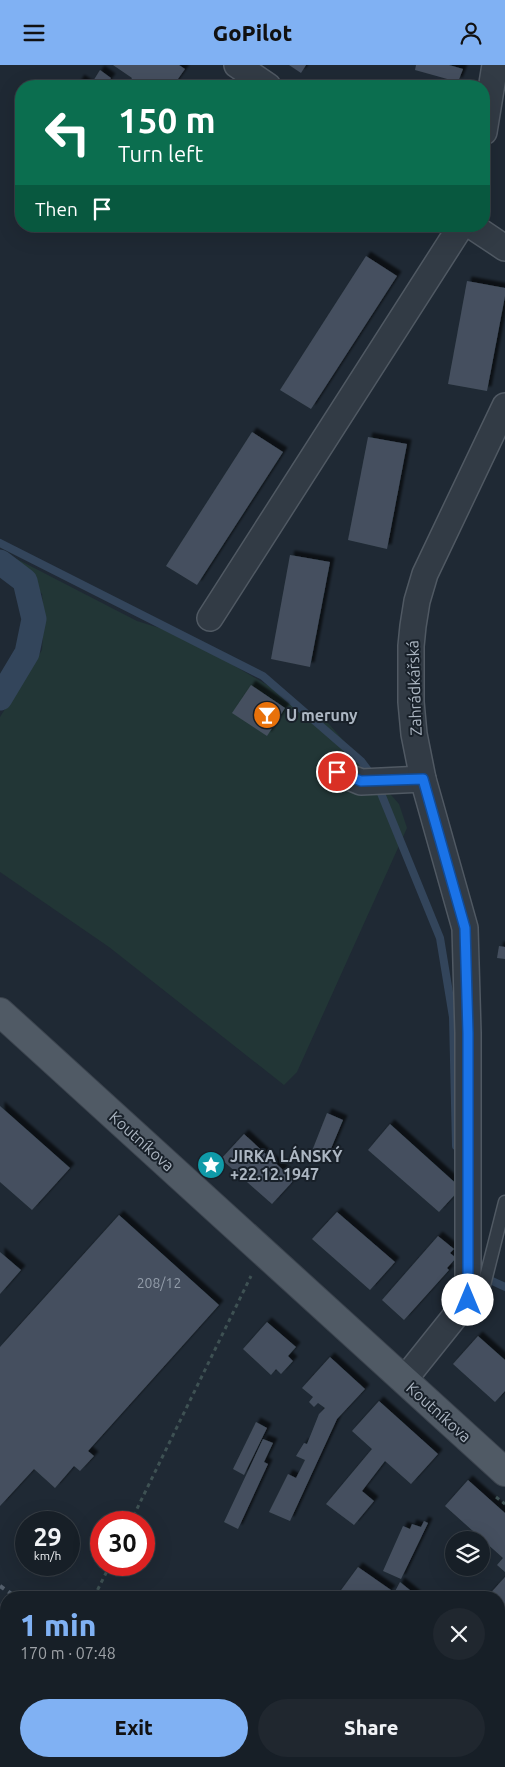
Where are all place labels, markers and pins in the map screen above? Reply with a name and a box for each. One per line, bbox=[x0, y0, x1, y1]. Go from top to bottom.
bar icon: U meruny bbox=[252, 700, 282, 730]
place label: U meruny bbox=[286, 706, 358, 724]
pin bbox=[316, 751, 358, 793]
place label: JIRKA LÁNSKÝ +22.12.1947 bbox=[230, 1145, 343, 1183]
place icon: JIRKA LÁNSKÝ +22.12.1947 bbox=[196, 1150, 226, 1180]

